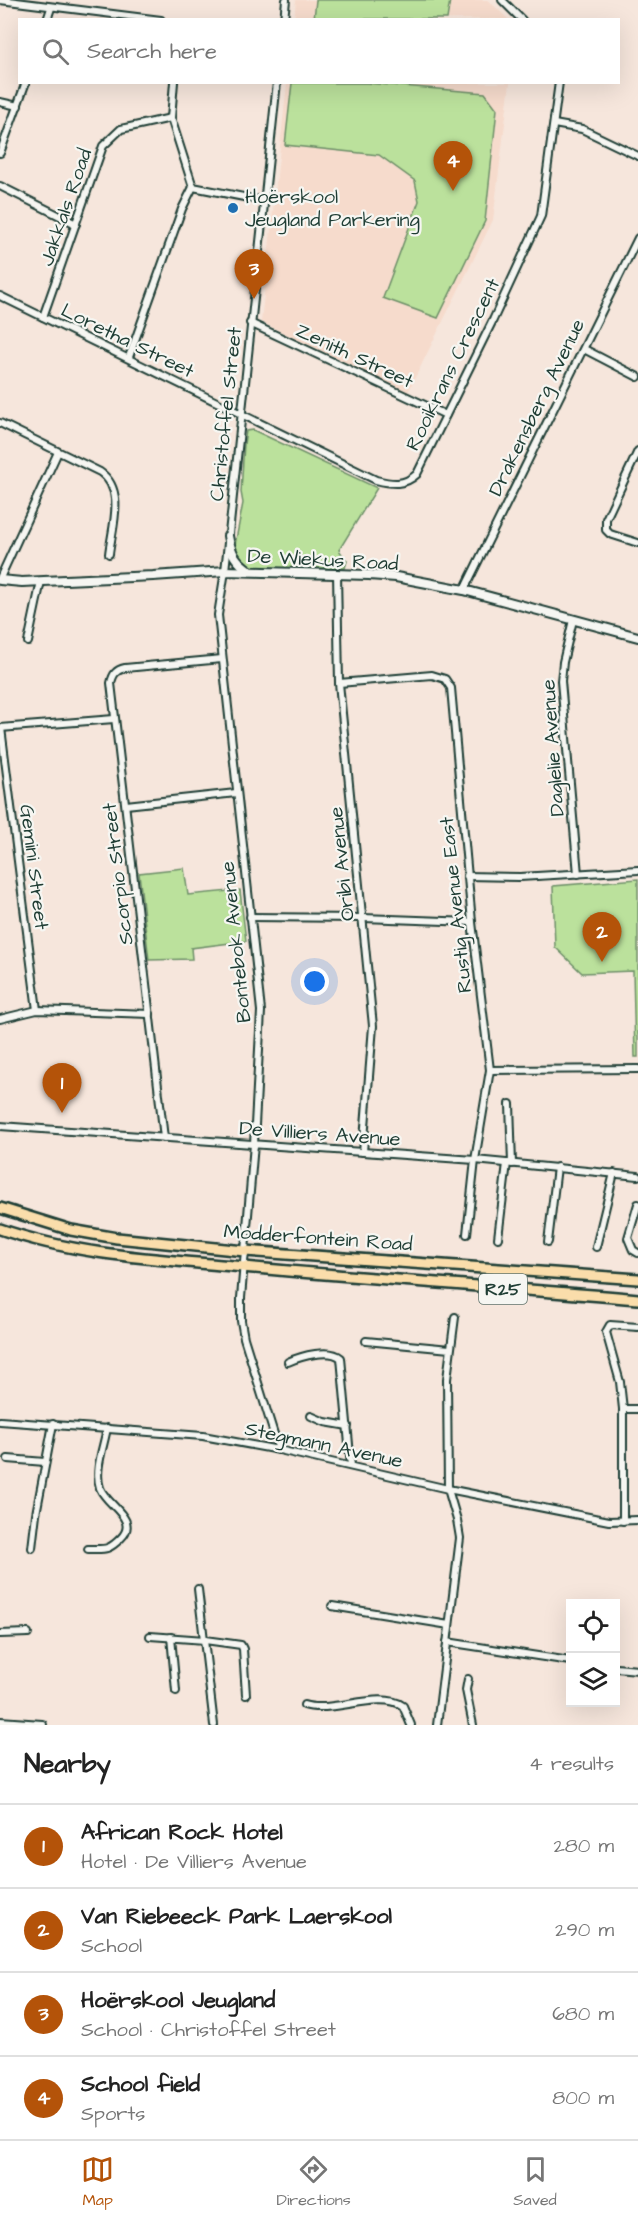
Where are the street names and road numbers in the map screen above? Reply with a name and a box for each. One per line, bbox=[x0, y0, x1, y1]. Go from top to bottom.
street label: Jakkals Road bbox=[33, 145, 99, 270]
street label: Rooikrans Crescent bbox=[399, 273, 507, 455]
street label: Loretha Street bbox=[56, 297, 199, 385]
street label: Drakensberg Avenue bbox=[482, 314, 593, 501]
street label: Zenith Street bbox=[291, 316, 418, 395]
street label: Christoffel Street bbox=[203, 326, 249, 503]
street label: De Wiekus Road bbox=[247, 542, 399, 578]
street label: Daglelie Avenue bbox=[534, 678, 573, 817]
street label: Scorpio Street bbox=[95, 801, 141, 947]
street label: Gemini Street bbox=[12, 803, 56, 931]
street label: Oribi Avenue bbox=[322, 805, 362, 922]
street label: Rustig Avenue East bbox=[433, 815, 480, 994]
street label: Bontebok Avenue bbox=[214, 860, 258, 1024]
street label: De Villiers Avenue bbox=[238, 1114, 402, 1154]
street label: Modderfontein Road bbox=[223, 1217, 413, 1259]
road number: R25 bbox=[479, 1274, 527, 1304]
street label: Stegmann Avenue bbox=[242, 1415, 406, 1476]

